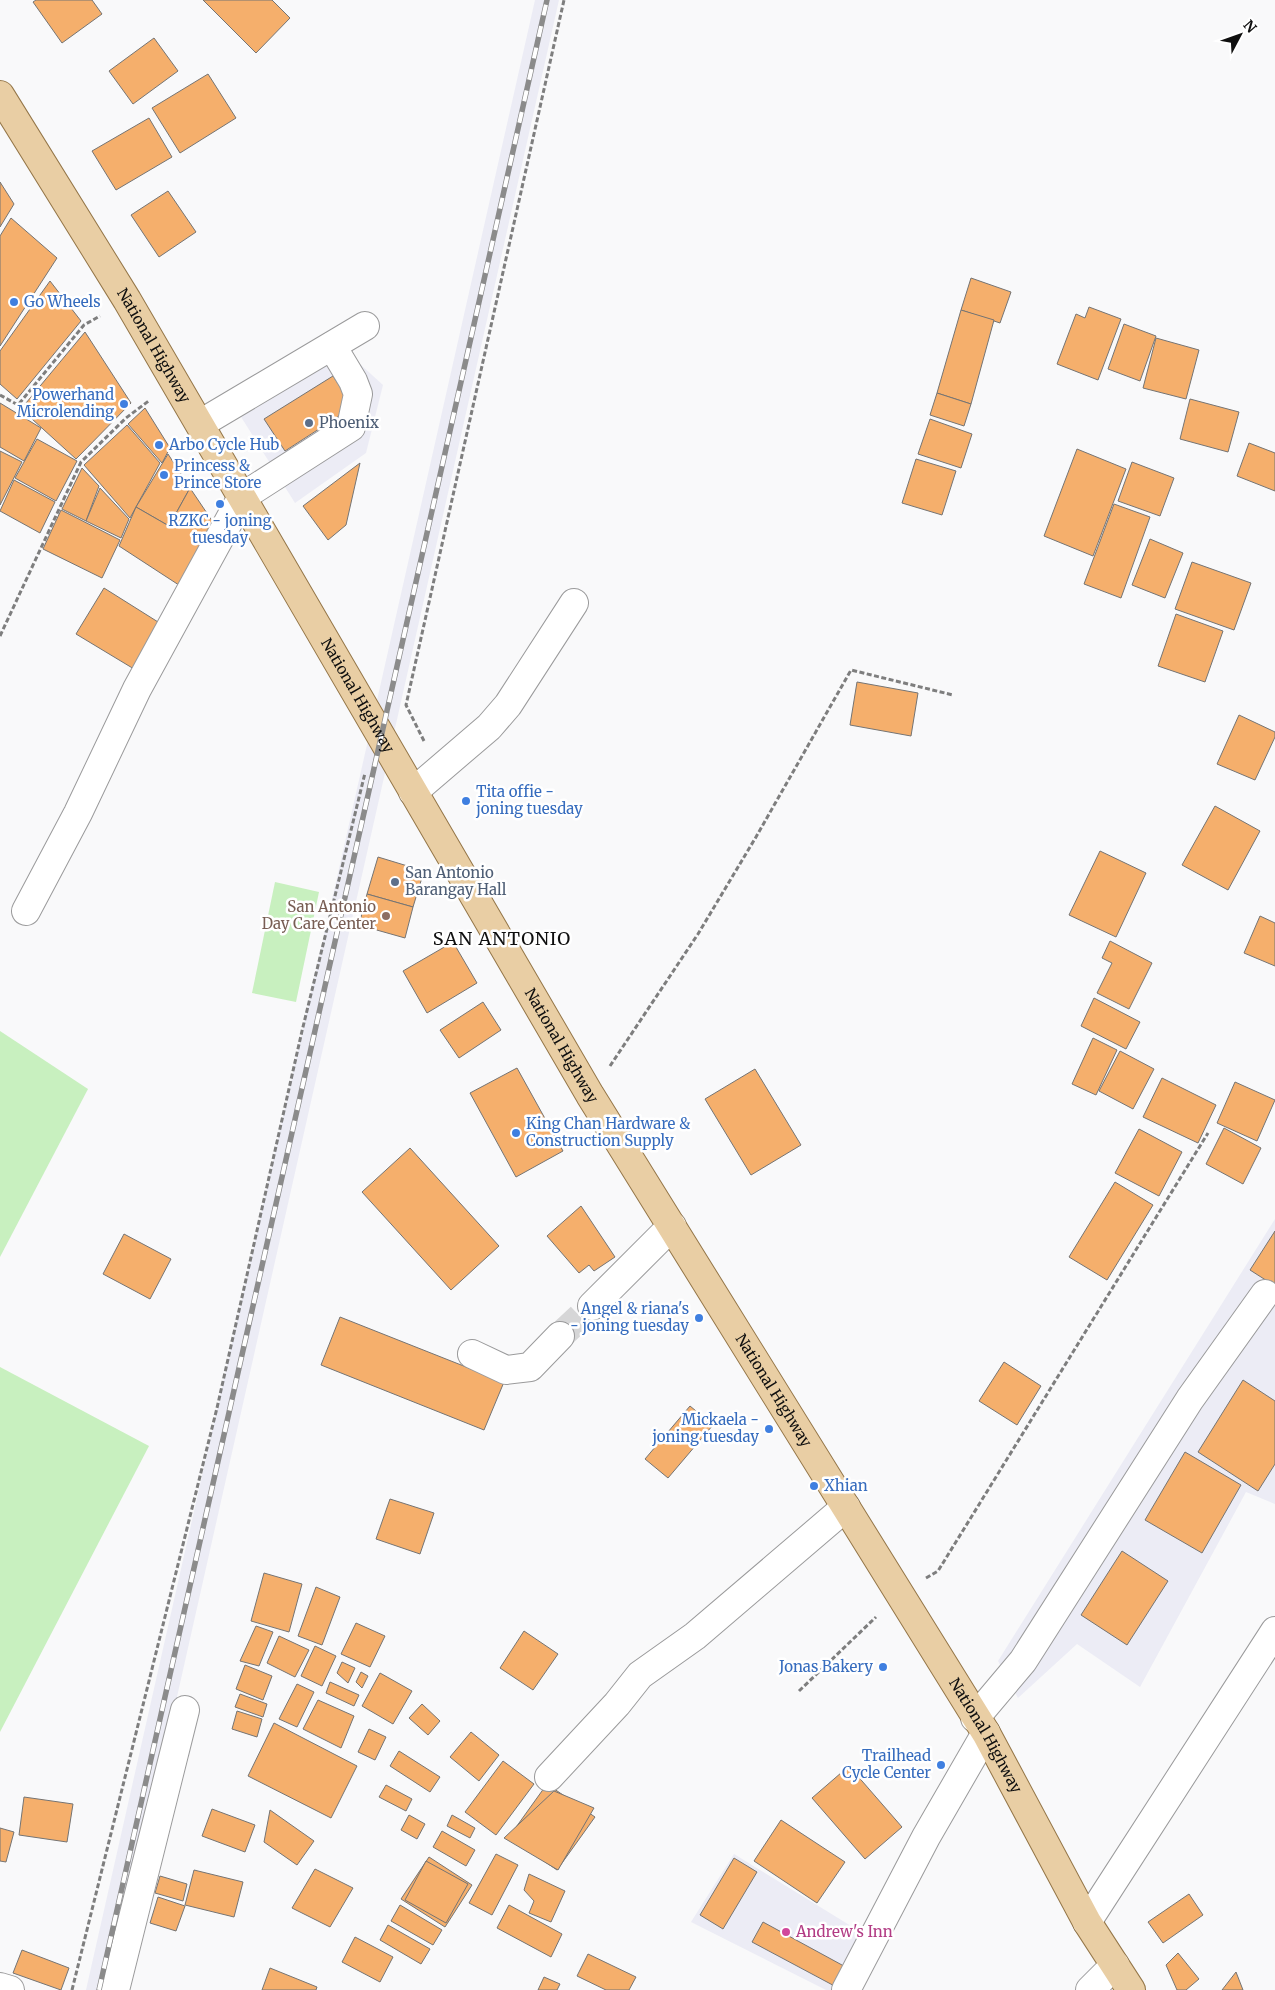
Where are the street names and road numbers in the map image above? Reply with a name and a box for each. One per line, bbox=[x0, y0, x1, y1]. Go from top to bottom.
street label: National Highway bbox=[113, 285, 195, 406]
street label: National Highway bbox=[317, 635, 399, 756]
street label: National Highway bbox=[521, 985, 603, 1106]
street label: National Highway bbox=[732, 1330, 816, 1451]
street label: National Highway bbox=[945, 1674, 1026, 1796]

